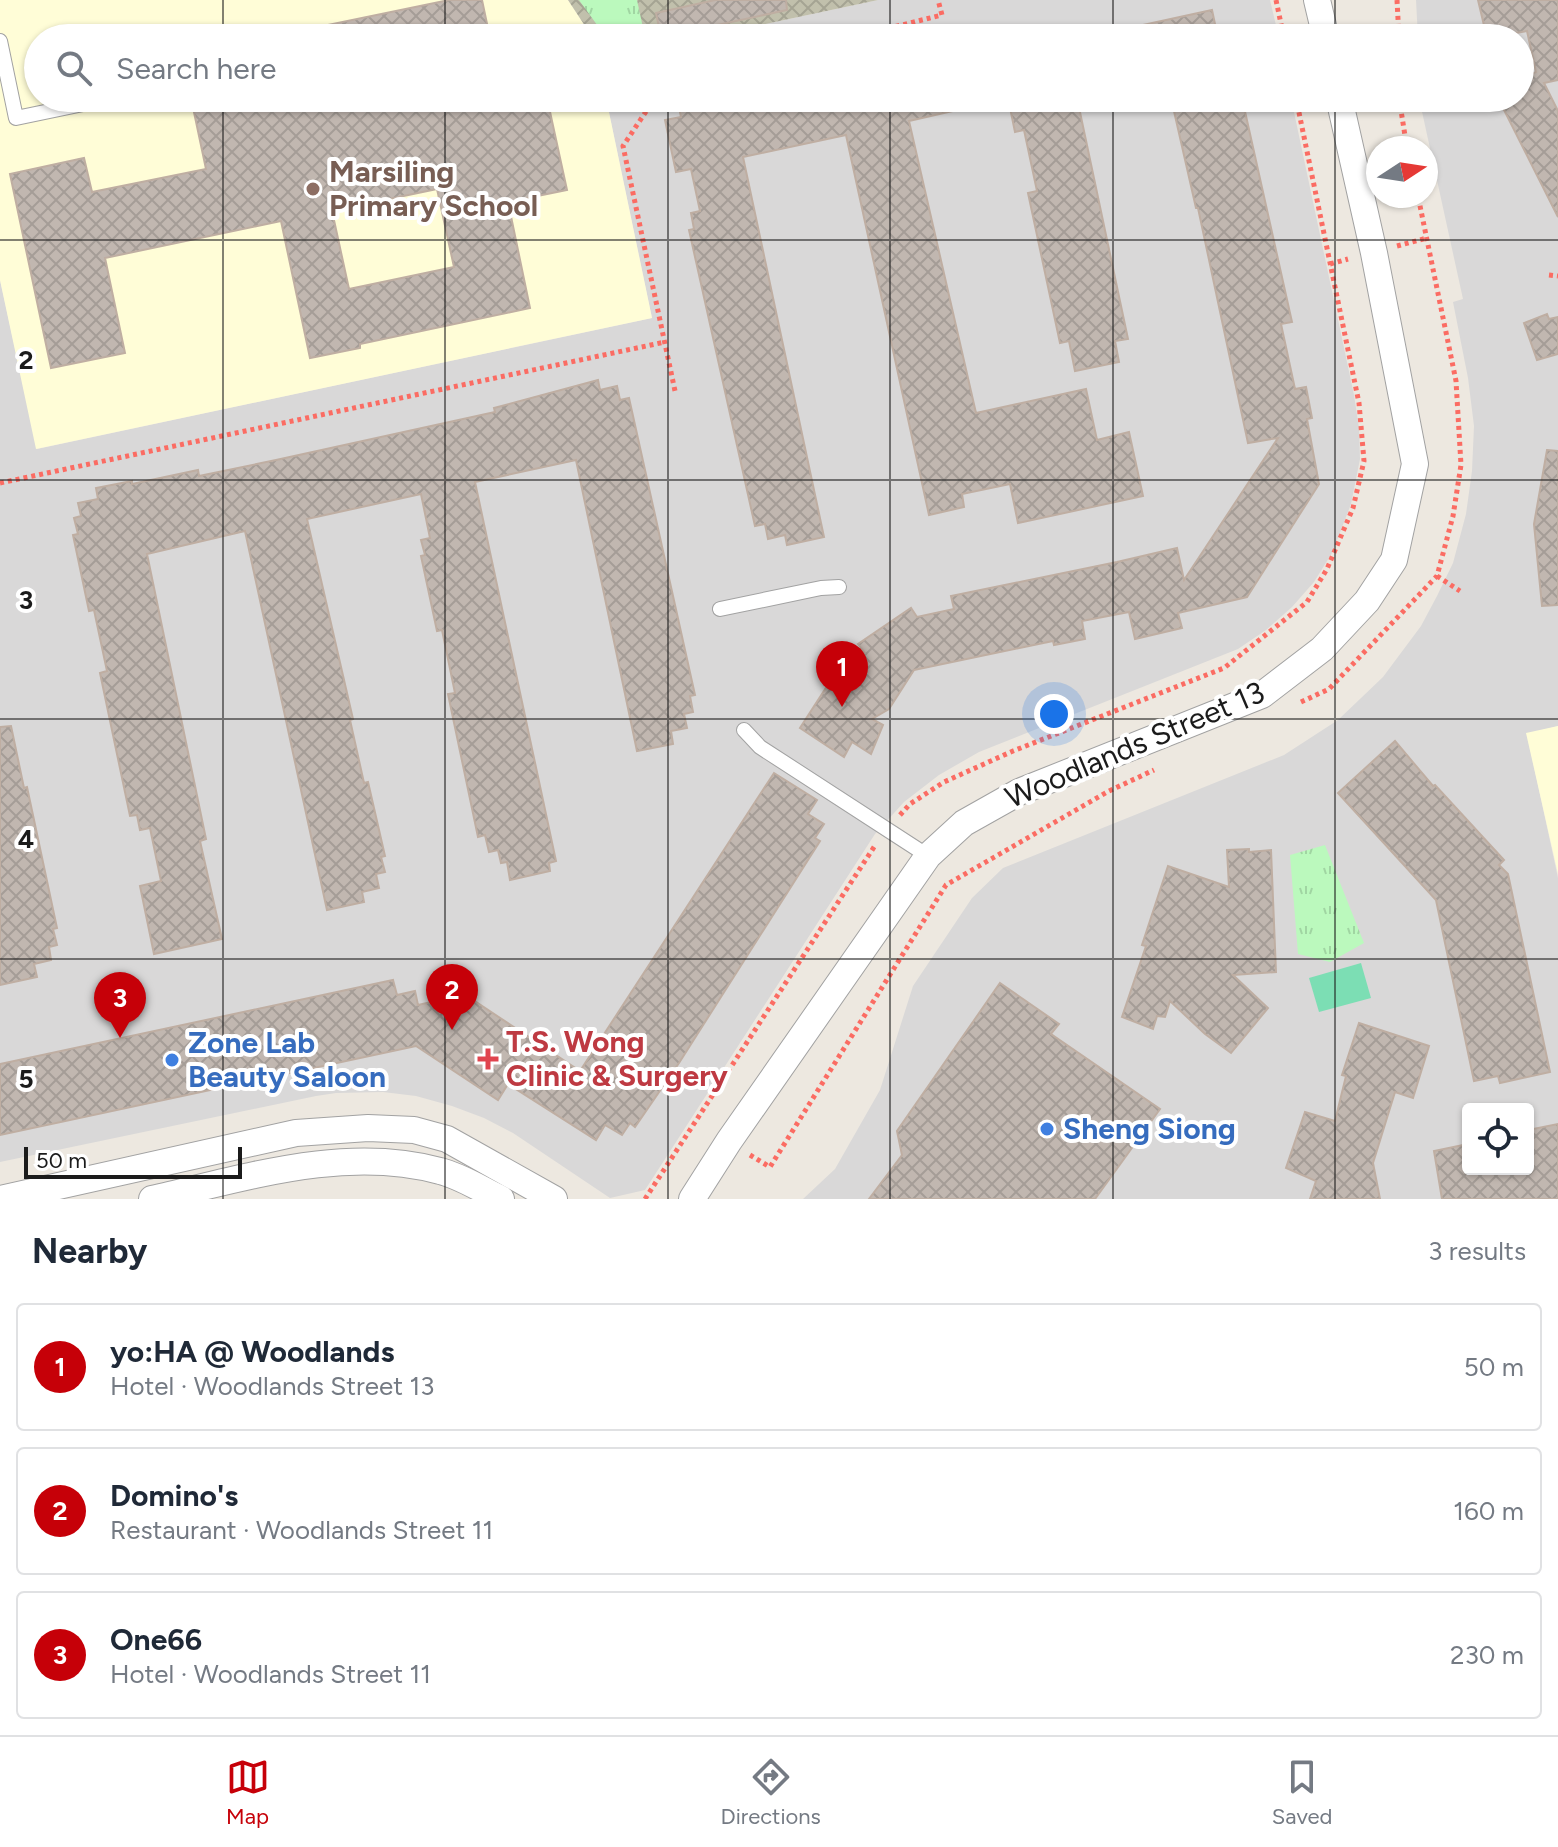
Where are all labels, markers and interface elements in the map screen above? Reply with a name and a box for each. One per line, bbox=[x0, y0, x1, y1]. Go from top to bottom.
search box bbox=[24, 24, 1534, 112]
icon: search bbox=[52, 46, 96, 90]
text: Search here bbox=[116, 50, 276, 87]
north arrow bbox=[1366, 136, 1438, 208]
place label: Marsiling Primary School bbox=[329, 153, 538, 224]
marker: Marsiling Primary School bbox=[304, 180, 322, 198]
text: 2 bbox=[18, 344, 34, 376]
text: 3 bbox=[19, 584, 33, 616]
pin: 1 bbox=[816, 641, 868, 707]
street label: Woodlands Street 13 bbox=[1000, 673, 1270, 816]
your location bbox=[1034, 694, 1074, 734]
text: 4 bbox=[18, 823, 34, 855]
pin: 2 bbox=[426, 964, 478, 1030]
pin: 3 bbox=[94, 972, 146, 1038]
place label: T.S. Wong Clinic & Surgery bbox=[506, 1023, 729, 1094]
place label: Zone Lab Beauty Saloon bbox=[188, 1024, 386, 1095]
marker: T.S. Wong Clinic & Surgery bbox=[477, 1048, 499, 1070]
marker: Zone Lab Beauty Saloon bbox=[163, 1051, 181, 1069]
text: 5 bbox=[18, 1063, 34, 1095]
map controls bbox=[1462, 1103, 1534, 1175]
button: locate bbox=[1462, 1103, 1534, 1175]
place label: Sheng Siong bbox=[1063, 1110, 1236, 1147]
marker: Sheng Siong bbox=[1038, 1120, 1056, 1138]
scale bar bbox=[24, 1143, 242, 1179]
text: 50 m bbox=[36, 1147, 87, 1174]
text: Nearby bbox=[32, 1231, 147, 1272]
text: 3 results bbox=[1428, 1235, 1526, 1267]
text: yo:HA @ Woodlands bbox=[110, 1333, 394, 1370]
text: 1 bbox=[55, 1351, 65, 1383]
text: 50 m bbox=[1464, 1351, 1524, 1383]
text: Hotel · Woodlands Street 13 bbox=[110, 1370, 434, 1402]
text: Domino's bbox=[110, 1477, 238, 1514]
text: 2 bbox=[52, 1495, 68, 1527]
text: 160 m bbox=[1453, 1495, 1524, 1527]
text: Restaurant · Woodlands Street 11 bbox=[110, 1514, 493, 1546]
text: One66 bbox=[110, 1621, 202, 1658]
text: 3 bbox=[53, 1639, 67, 1671]
text: 230 m bbox=[1450, 1639, 1524, 1671]
text: Hotel · Woodlands Street 11 bbox=[110, 1658, 431, 1690]
tab: Map bbox=[226, 1755, 270, 1830]
tab: Directions bbox=[721, 1755, 821, 1830]
tab: Saved bbox=[1272, 1755, 1332, 1830]

